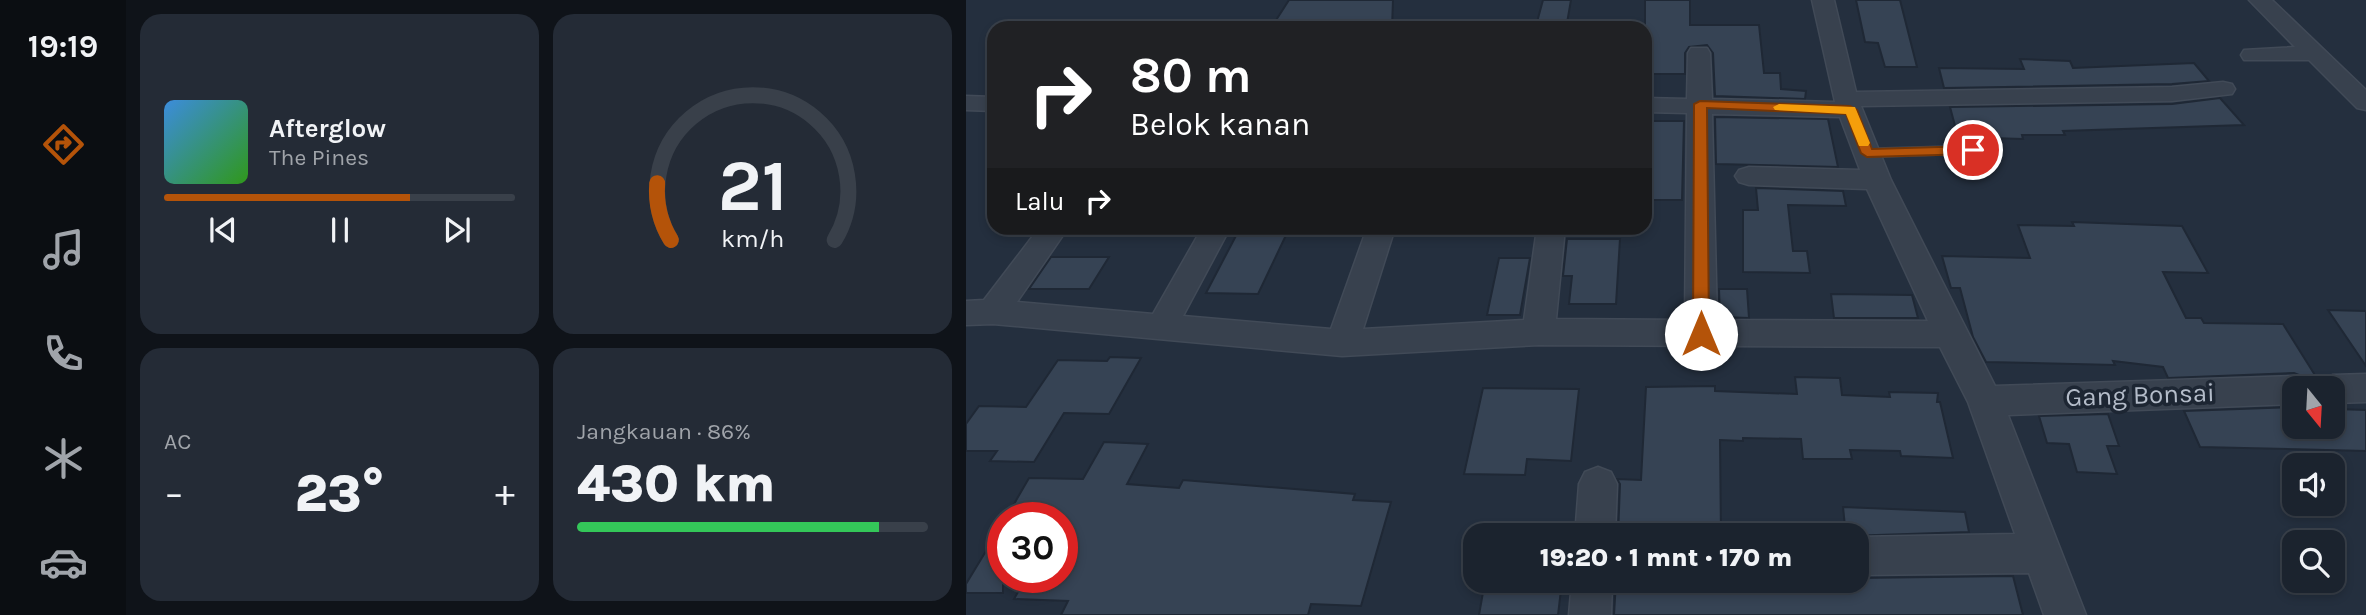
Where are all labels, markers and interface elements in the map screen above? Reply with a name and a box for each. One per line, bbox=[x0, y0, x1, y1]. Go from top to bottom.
text: 19:19 bbox=[28, 28, 98, 65]
text: 80 m bbox=[1130, 47, 1252, 104]
icon: right bbox=[1015, 49, 1106, 140]
text: Belok kanan bbox=[1130, 106, 1310, 143]
text: Afterglow bbox=[269, 113, 386, 144]
icon: directions bbox=[39, 120, 88, 169]
pin bbox=[1943, 120, 2003, 180]
icon: arrive bbox=[1954, 131, 1992, 169]
text: The Pines bbox=[269, 144, 369, 171]
text: 21 bbox=[718, 144, 788, 229]
icon: right bbox=[1079, 182, 1117, 220]
text: Lalu bbox=[1015, 186, 1065, 217]
icon: previous bbox=[204, 211, 242, 249]
icon: pause bbox=[321, 211, 359, 249]
icon: next bbox=[438, 211, 476, 249]
text: km/h bbox=[721, 224, 784, 253]
icon: music bbox=[39, 225, 88, 274]
position arrow bbox=[1664, 297, 1738, 371]
icon: phone bbox=[39, 329, 88, 378]
north arrow bbox=[2282, 376, 2345, 439]
map controls bbox=[2282, 376, 2345, 593]
street label: Gang Bonsai bbox=[2065, 377, 2215, 413]
text: Jangkauan · 86% bbox=[577, 418, 751, 445]
text: AC bbox=[164, 428, 191, 455]
icon: climate bbox=[39, 434, 88, 483]
text: 430 km bbox=[577, 453, 775, 514]
button: sound bbox=[2282, 453, 2345, 516]
text: 23° bbox=[295, 463, 384, 524]
text: − bbox=[164, 471, 184, 516]
text: + bbox=[495, 471, 515, 516]
speed limit sign: 30 bbox=[987, 502, 1078, 593]
button: search bbox=[2282, 530, 2345, 593]
icon: car bbox=[39, 538, 88, 587]
text: 19:20 · 1 mnt · 170 m bbox=[1540, 542, 1792, 573]

